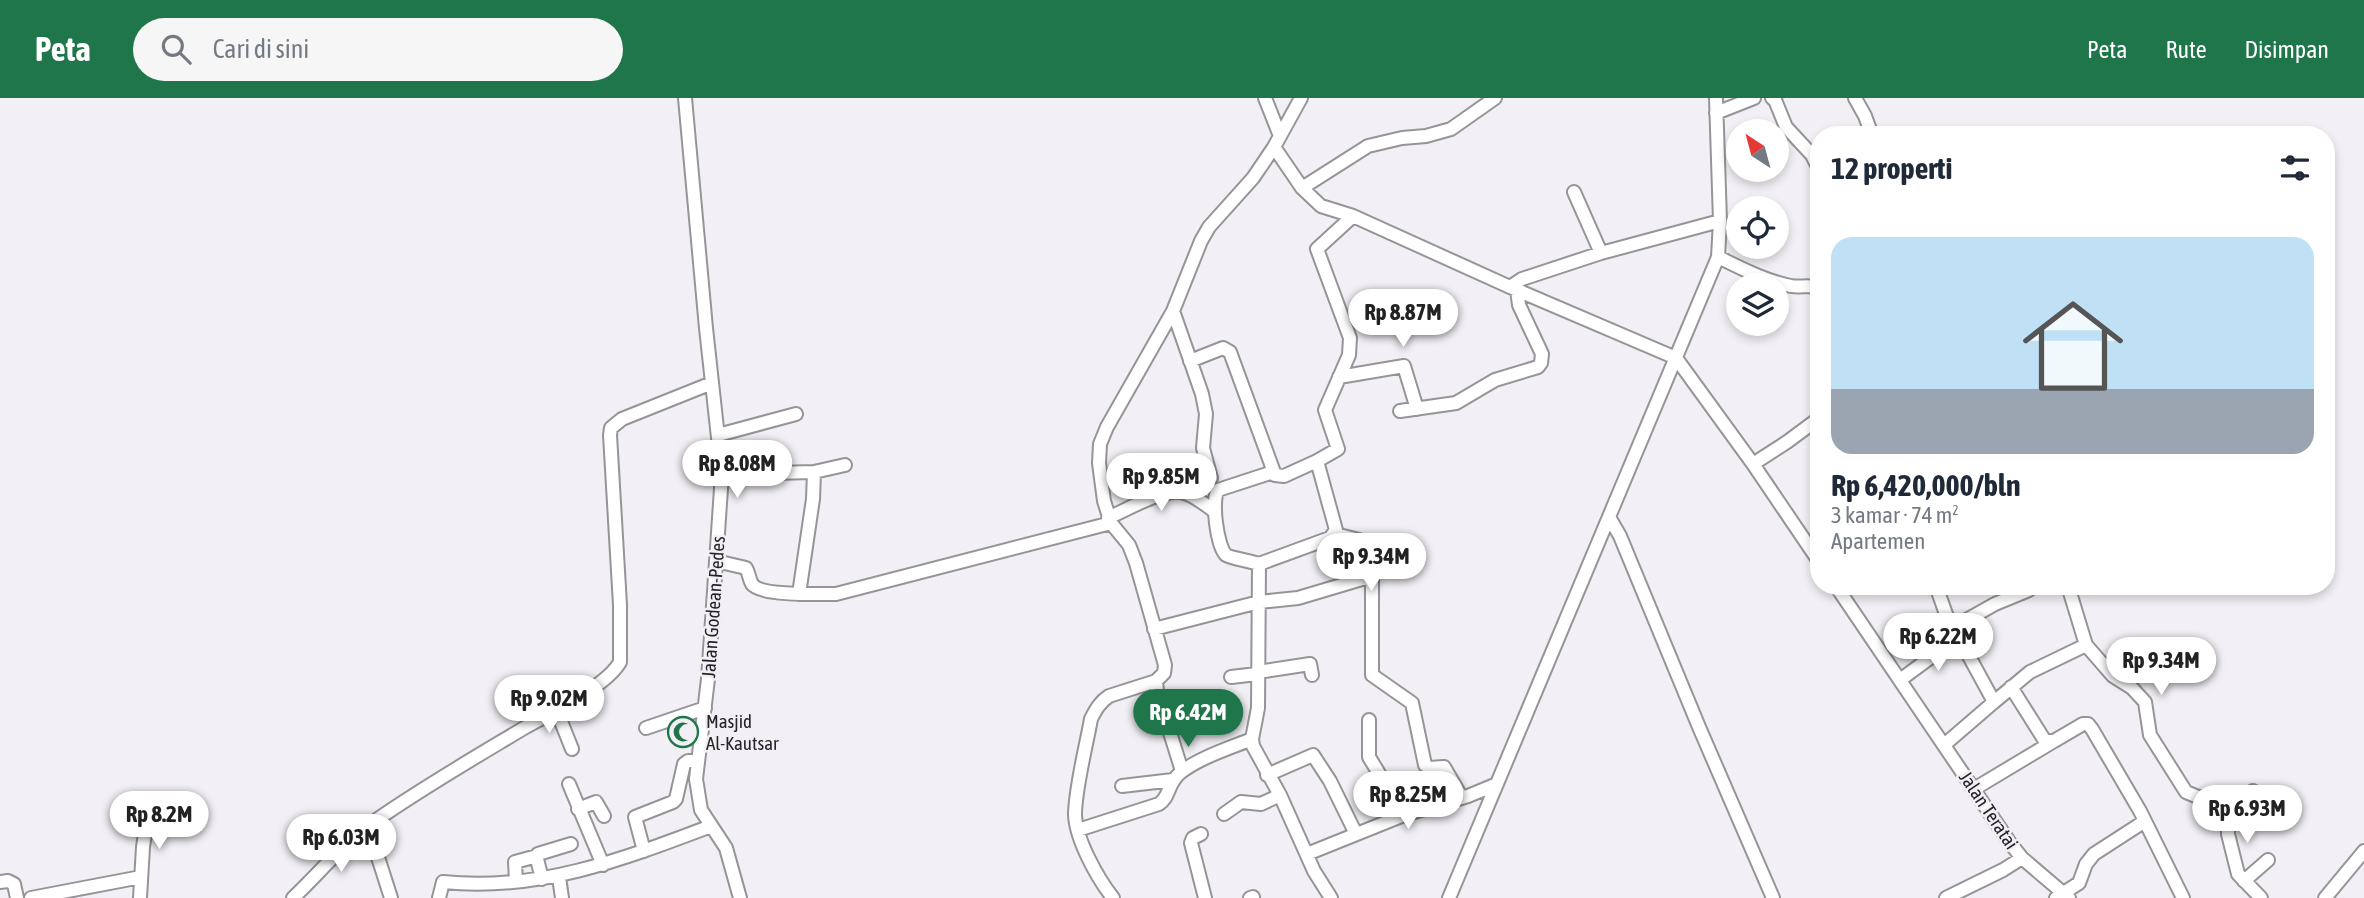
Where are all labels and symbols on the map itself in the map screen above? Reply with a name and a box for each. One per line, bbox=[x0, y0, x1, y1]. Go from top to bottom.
north arrow bbox=[1726, 119, 1788, 182]
pin: Rp 8.87M bbox=[1331, 289, 1475, 349]
pin: Rp 8.08M bbox=[665, 440, 809, 500]
pin: Rp 9.85M bbox=[1089, 454, 1233, 513]
pin: Rp 9.34M bbox=[1299, 533, 1443, 593]
street label: Jalan Godean-Pedes bbox=[697, 535, 729, 679]
pin: Rp 6.22M bbox=[1866, 614, 2010, 673]
pin: Rp 9.34M bbox=[2089, 638, 2233, 697]
pin: Rp 9.02M bbox=[477, 676, 621, 735]
pin: Rp 6.42M bbox=[1116, 690, 1260, 749]
place label: Masjid Al-Kautsar bbox=[706, 710, 779, 754]
mosque icon: Masjid Al-Kautsar bbox=[666, 715, 700, 749]
street label: Jalan Teratai bbox=[1955, 767, 2023, 853]
pin: Rp 8.25M bbox=[1336, 772, 1480, 831]
pin: Rp 6.93M bbox=[2175, 786, 2319, 845]
pin: Rp 8.2M bbox=[94, 792, 224, 851]
pin: Rp 6.03M bbox=[269, 814, 413, 874]

